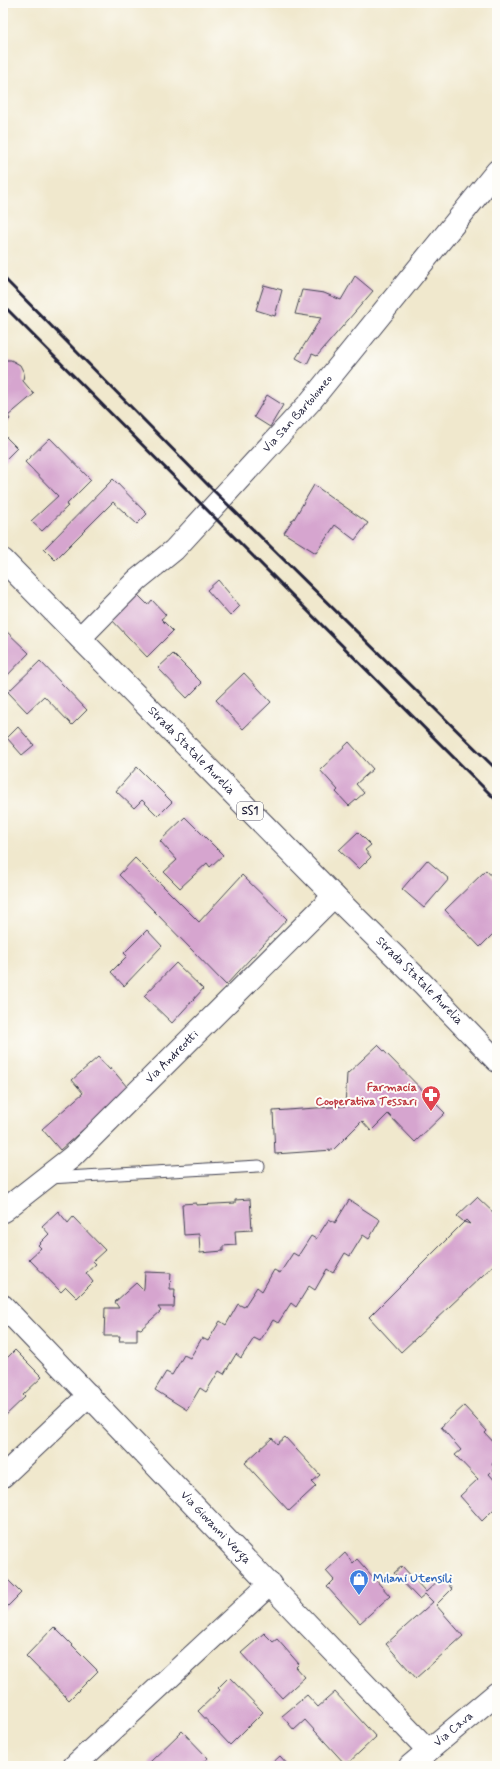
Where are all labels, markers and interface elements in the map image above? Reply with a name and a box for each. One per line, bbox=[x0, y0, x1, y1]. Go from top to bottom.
street label: Via San Bartolomeo bbox=[259, 372, 337, 456]
street label: Strada Statale Aurelia bbox=[144, 703, 238, 799]
road number: SS1 bbox=[237, 802, 263, 820]
street label: Strada Statale Aurelia bbox=[372, 933, 466, 1029]
street label: Via Andreotti bbox=[142, 1027, 203, 1087]
place label: Farmacia Cooperativa Tessari bbox=[315, 1080, 417, 1110]
pharmacy icon: Farmacia Cooperativa Tessari bbox=[420, 1084, 442, 1112]
street label: Via Giovanni Verga bbox=[176, 1488, 254, 1568]
shop icon: Milani Utensili bbox=[348, 1568, 370, 1596]
place label: Milani Utensili bbox=[373, 1571, 452, 1587]
street label: Via Cava bbox=[430, 1708, 477, 1751]

